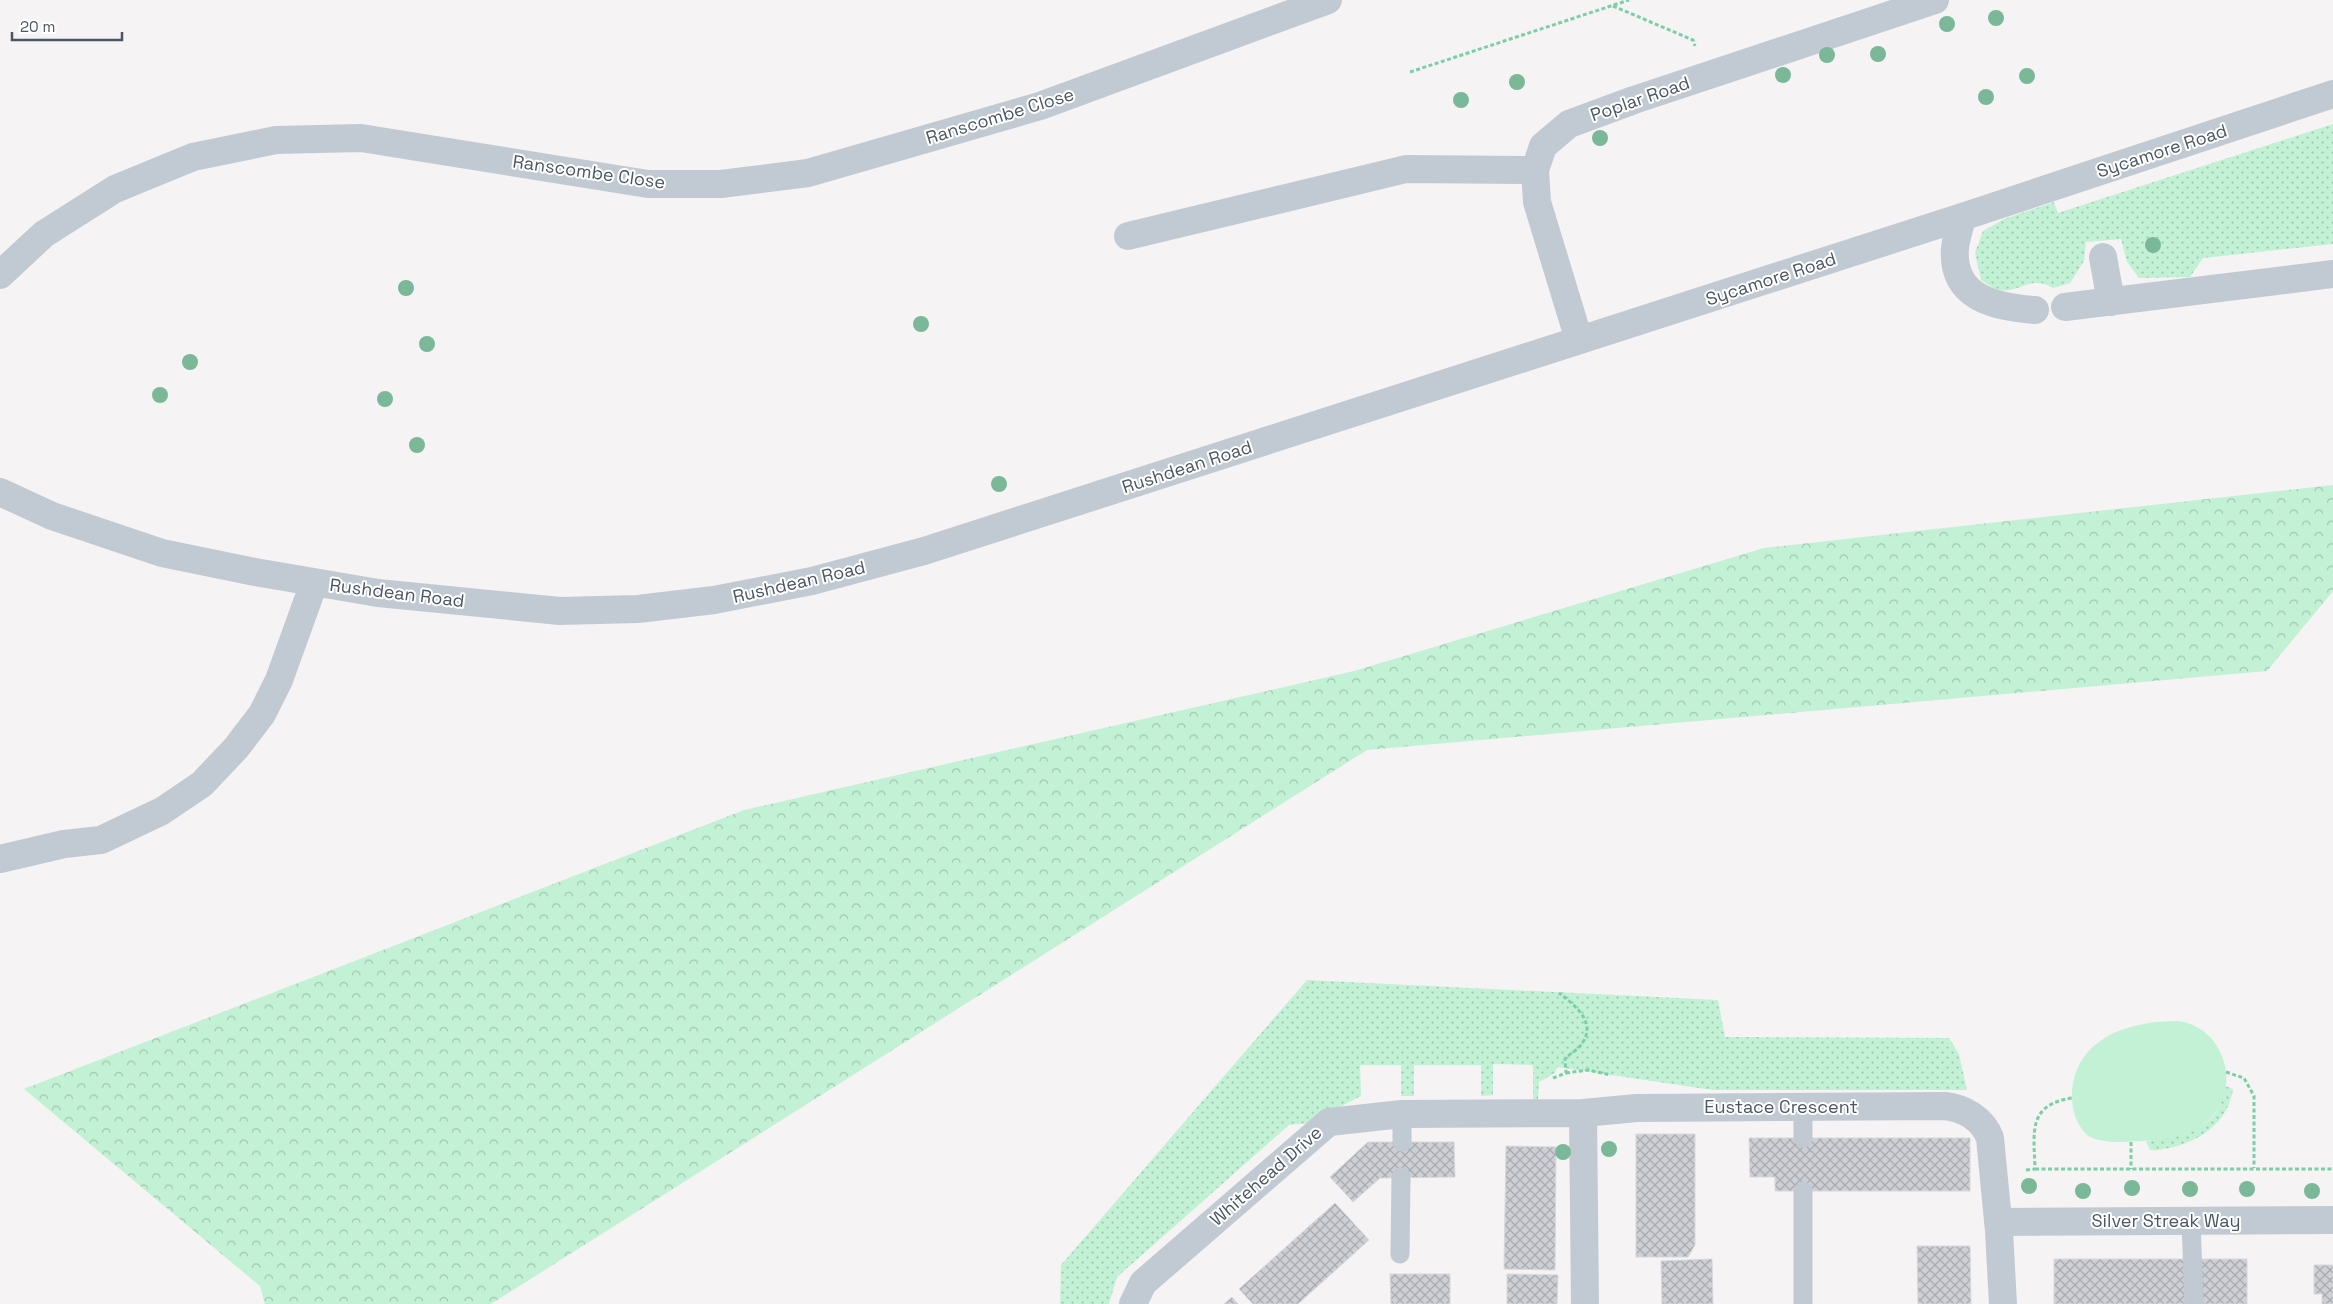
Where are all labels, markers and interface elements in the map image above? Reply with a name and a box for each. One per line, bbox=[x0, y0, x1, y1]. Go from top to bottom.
scale bar bbox=[12, 10, 122, 42]
text: 20 m bbox=[20, 17, 55, 36]
street label: Poplar Road bbox=[1587, 71, 1693, 126]
street label: Ranscombe Close bbox=[923, 82, 1077, 149]
street label: Sycamore Road bbox=[2094, 119, 2230, 182]
street label: Ranscombe Close bbox=[511, 149, 667, 194]
street label: Sycamore Road bbox=[1703, 247, 1839, 310]
street label: Rushdean Road bbox=[1119, 435, 1255, 498]
street label: Rushdean Road bbox=[730, 555, 867, 608]
street label: Rushdean Road bbox=[328, 573, 466, 612]
street label: Eustace Crescent bbox=[1704, 1095, 1858, 1118]
street label: Whitehead Drive bbox=[1205, 1121, 1326, 1231]
street label: Silver Streak Way bbox=[2092, 1209, 2240, 1232]

